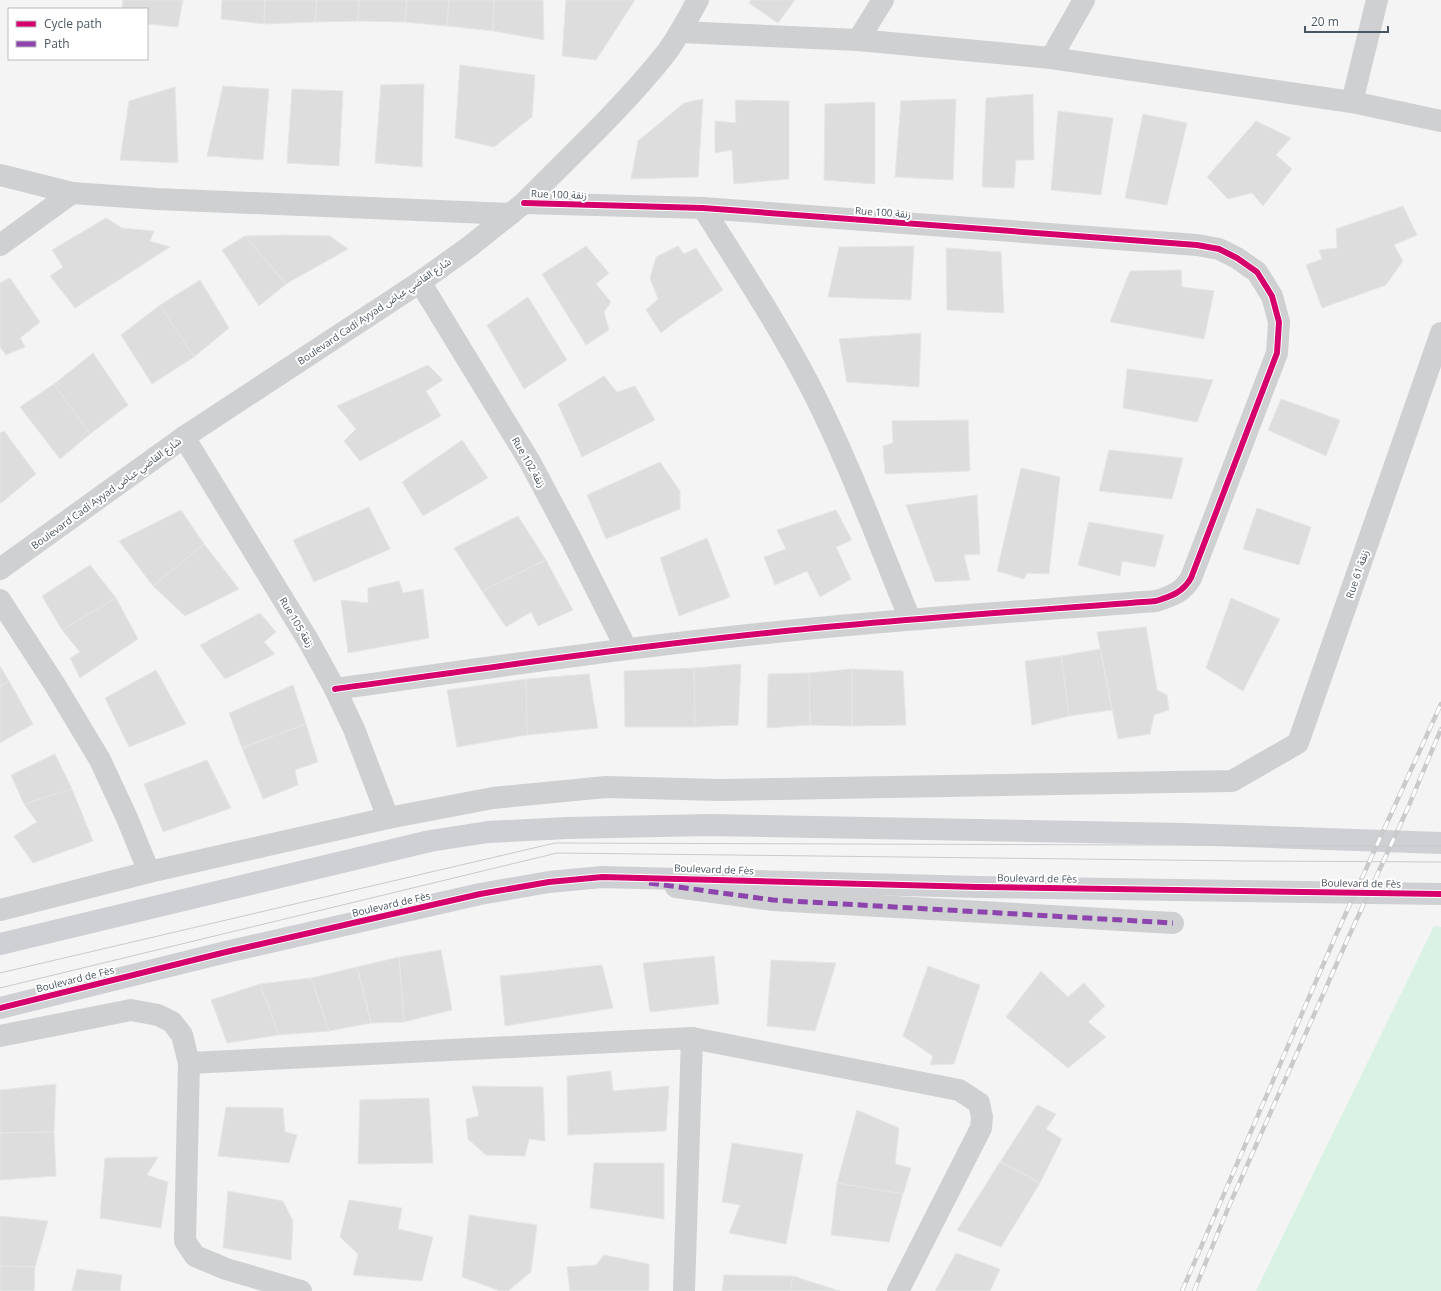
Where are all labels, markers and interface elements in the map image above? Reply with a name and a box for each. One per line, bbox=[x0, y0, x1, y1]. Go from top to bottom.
legend bbox=[8, 8, 148, 60]
scale bar bbox=[1305, 8, 1388, 34]
text: 20 m bbox=[1311, 13, 1339, 30]
text: Cycle path bbox=[44, 15, 102, 32]
text: Path bbox=[44, 35, 70, 52]
street label: Rue 100 زنقة bbox=[531, 186, 588, 202]
street label: Rue 100 زنقة bbox=[855, 203, 912, 221]
street label: Boulevard Cadi Ayyad شارع القاضي عياض bbox=[294, 254, 454, 369]
street label: Boulevard Cadi Ayyad شارع القاضي عياض bbox=[28, 434, 185, 553]
street label: Rue 102 زنقة bbox=[509, 434, 549, 490]
street label: Rue 61 زنقة bbox=[1342, 548, 1372, 600]
street label: Rue 105 زنقة bbox=[277, 594, 318, 650]
street label: Boulevard de Fès bbox=[674, 861, 754, 877]
street label: Boulevard de Fès bbox=[997, 870, 1077, 886]
street label: Boulevard de Fès bbox=[1321, 875, 1401, 891]
street label: Boulevard de Fès bbox=[350, 888, 432, 920]
street label: Boulevard de Fès bbox=[35, 962, 116, 995]

